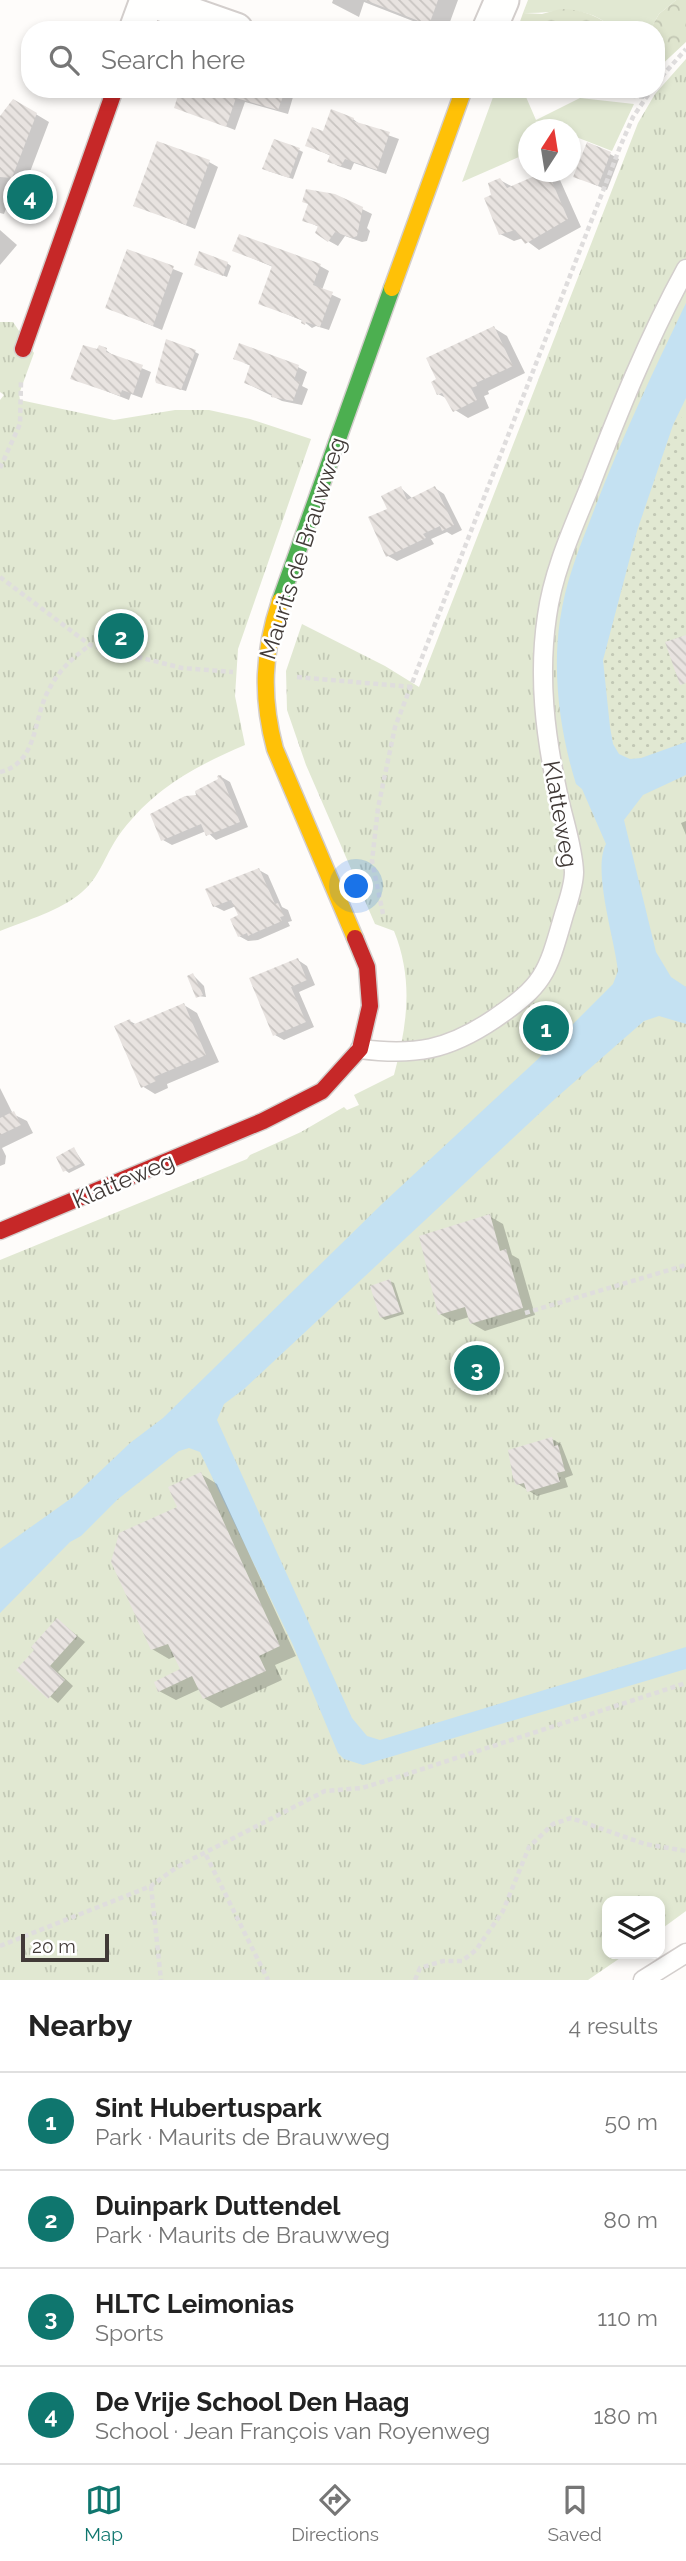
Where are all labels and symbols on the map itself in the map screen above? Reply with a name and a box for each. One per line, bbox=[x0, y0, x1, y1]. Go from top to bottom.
north arrow bbox=[518, 119, 581, 182]
pin: 4 bbox=[7, 171, 53, 223]
street label: Maurits de Brauwweg bbox=[253, 434, 351, 662]
pin: 2 bbox=[98, 610, 144, 662]
street label: Klatteweg bbox=[538, 759, 584, 869]
your location bbox=[339, 869, 373, 903]
pin: 1 bbox=[523, 1002, 569, 1054]
street label: Klatteweg bbox=[68, 1146, 178, 1214]
pin: 3 bbox=[454, 1342, 500, 1394]
scale bar bbox=[21, 1931, 108, 1963]

